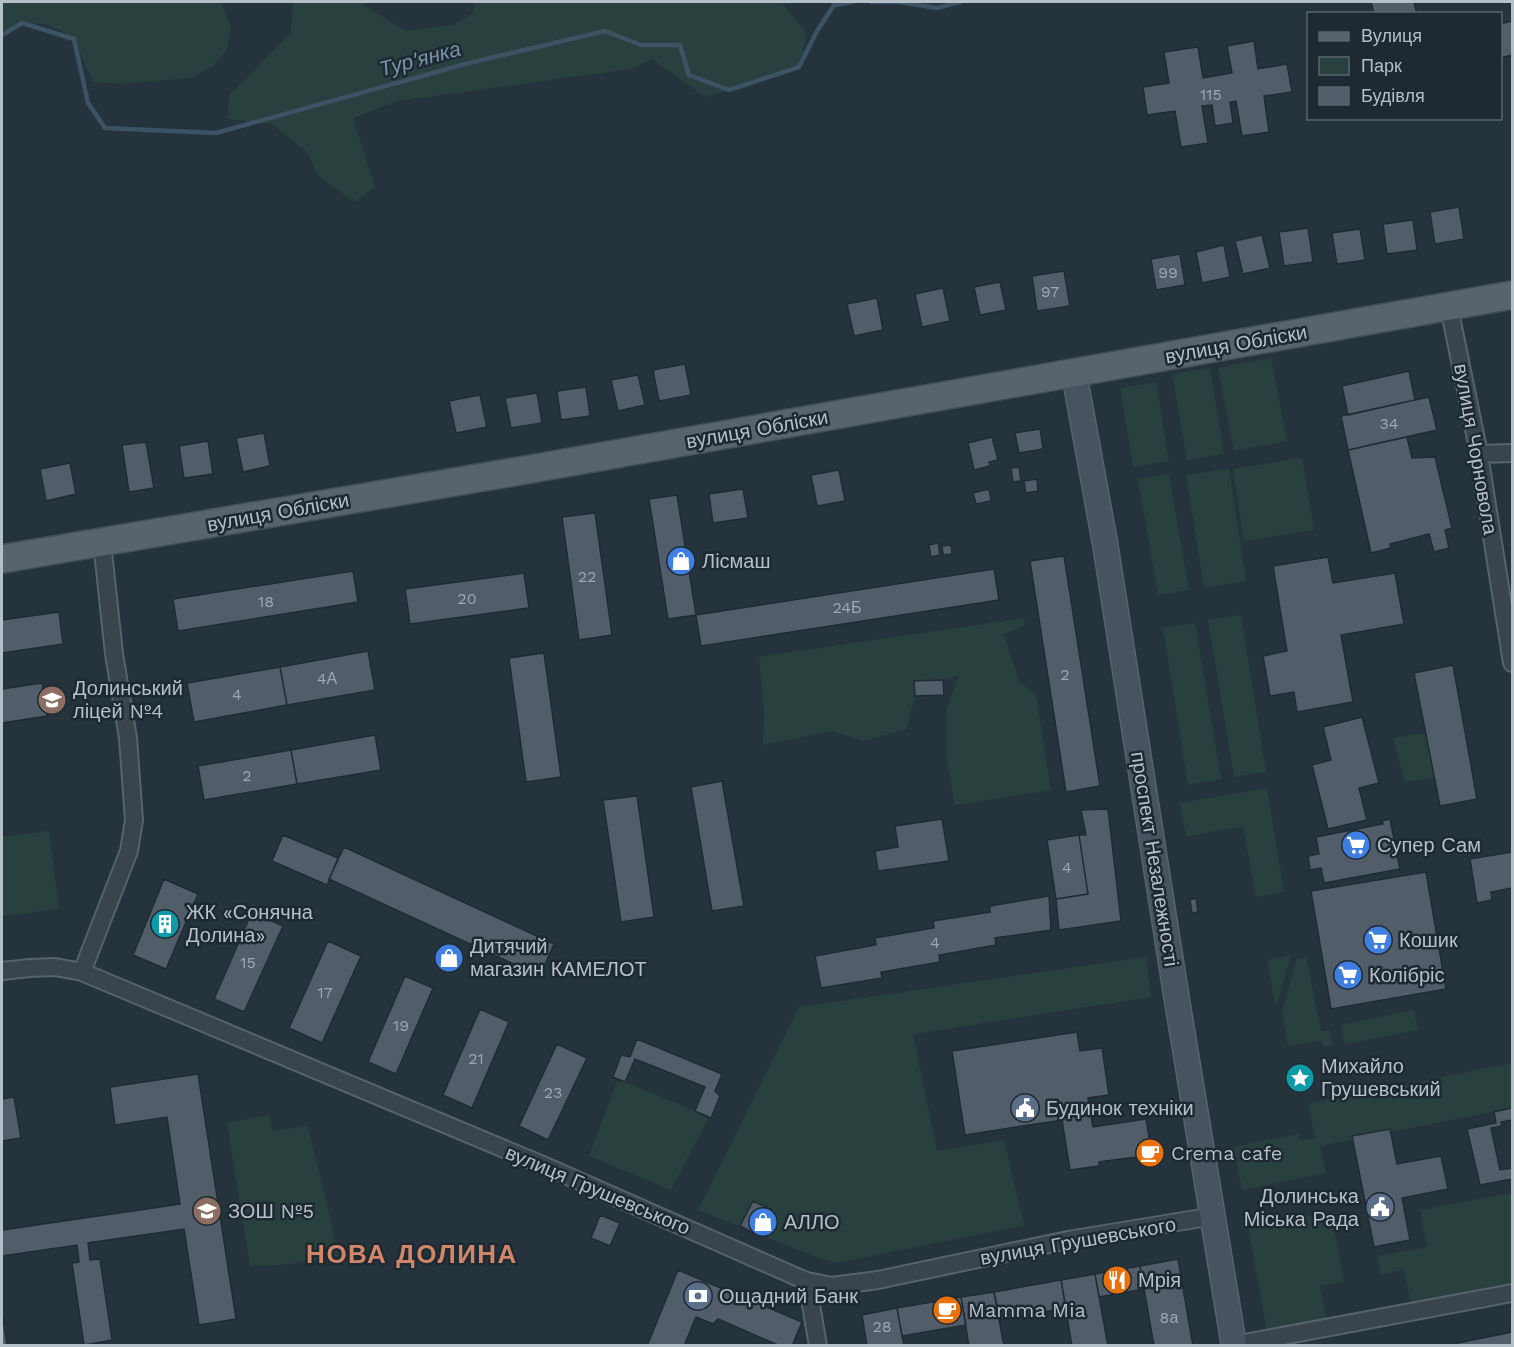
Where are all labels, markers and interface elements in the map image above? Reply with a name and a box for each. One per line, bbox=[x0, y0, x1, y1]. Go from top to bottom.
legend bbox=[1307, 12, 1502, 120]
text: Вулиця bbox=[1361, 25, 1422, 46]
water label: Тур'янка bbox=[376, 36, 463, 81]
text: Парк bbox=[1361, 55, 1402, 76]
house number: 115 bbox=[1200, 85, 1222, 104]
text: Будівля bbox=[1361, 85, 1425, 106]
house number: 99 bbox=[1158, 263, 1178, 282]
house number: 97 bbox=[1041, 282, 1059, 301]
street label: вулиця Обліски bbox=[1163, 320, 1309, 368]
street label: вулиця Чорновола bbox=[1449, 362, 1503, 537]
street label: вулиця Обліски bbox=[684, 405, 830, 453]
house number: 34 bbox=[1379, 414, 1399, 433]
street label: вулиця Обліски bbox=[205, 488, 351, 536]
shop icon: Лісмаш bbox=[665, 545, 697, 577]
place label: Лісмаш bbox=[702, 549, 771, 573]
house number: 22 bbox=[578, 567, 596, 586]
house number: 20 bbox=[457, 589, 477, 608]
house number: 18 bbox=[258, 592, 274, 611]
house number: 24Б bbox=[832, 598, 862, 617]
house number: 2 bbox=[1060, 665, 1070, 684]
house number: 4А bbox=[317, 669, 338, 688]
place label: Долинський ліцей №4 bbox=[73, 676, 183, 723]
school or university icon: Долинський ліцей №4 bbox=[36, 684, 68, 716]
house number: 4 bbox=[232, 685, 242, 704]
street label: проспект Незалежності bbox=[1126, 750, 1184, 968]
house number: 2 bbox=[242, 766, 252, 785]
supermarket icon: Супер Сам bbox=[1340, 829, 1372, 861]
place label: Супер Сам bbox=[1377, 833, 1481, 857]
house number: 4 bbox=[1062, 858, 1072, 877]
place label: ЖК «Сонячна Долина» bbox=[186, 900, 314, 947]
building icon: ЖК «Сонячна Долина» bbox=[149, 908, 181, 940]
supermarket icon: Кошик bbox=[1362, 924, 1394, 956]
place label: Кошик bbox=[1399, 928, 1458, 952]
house number: 4 bbox=[930, 933, 940, 952]
place label: Дитячий магазин КАМЕЛОТ bbox=[470, 934, 647, 981]
shop icon: Дитячий магазин КАМЕЛОТ bbox=[433, 942, 465, 974]
house number: 15 bbox=[240, 953, 256, 972]
supermarket icon: Колібріс bbox=[1332, 959, 1364, 991]
place label: Колібріс bbox=[1369, 963, 1444, 987]
house number: 17 bbox=[317, 983, 333, 1002]
house number: 19 bbox=[393, 1016, 409, 1035]
house number: 21 bbox=[468, 1049, 484, 1068]
place label: Михайло Грушевський bbox=[1321, 1054, 1441, 1101]
place icon: Михайло Грушевський bbox=[1284, 1062, 1316, 1094]
house number: 23 bbox=[544, 1083, 562, 1102]
public building icon: Будинок техніки bbox=[1009, 1092, 1041, 1124]
place label: Будинок техніки bbox=[1046, 1096, 1194, 1120]
cafe icon: Crema cafe bbox=[1134, 1137, 1166, 1169]
street label: вулиця Грушевського bbox=[502, 1140, 694, 1240]
place label: Crema cafe bbox=[1171, 1141, 1282, 1165]
place label: Долинська Міська Рада bbox=[1244, 1184, 1360, 1231]
public building icon: Долинська Міська Рада bbox=[1364, 1191, 1396, 1223]
school or university icon: ЗОШ №5 bbox=[191, 1195, 223, 1227]
place label: ЗОШ №5 bbox=[228, 1199, 314, 1223]
shop icon: АЛЛО bbox=[747, 1206, 779, 1238]
place label: АЛЛО bbox=[784, 1210, 840, 1234]
street label: вулиця Грушевського bbox=[978, 1212, 1178, 1270]
district label: НОВА ДОЛИНА bbox=[306, 1239, 518, 1269]
restaurant icon: Мрія bbox=[1101, 1264, 1133, 1296]
place label: Мрія bbox=[1138, 1268, 1181, 1292]
bank icon: Ощадний Банк bbox=[682, 1280, 714, 1312]
place label: Ощадний Банк bbox=[719, 1284, 858, 1308]
cafe icon: Mamma Mia bbox=[931, 1294, 963, 1326]
place label: Mamma Mia bbox=[968, 1298, 1086, 1322]
house number: 8а bbox=[1160, 1308, 1178, 1327]
house number: 28 bbox=[872, 1317, 892, 1336]

